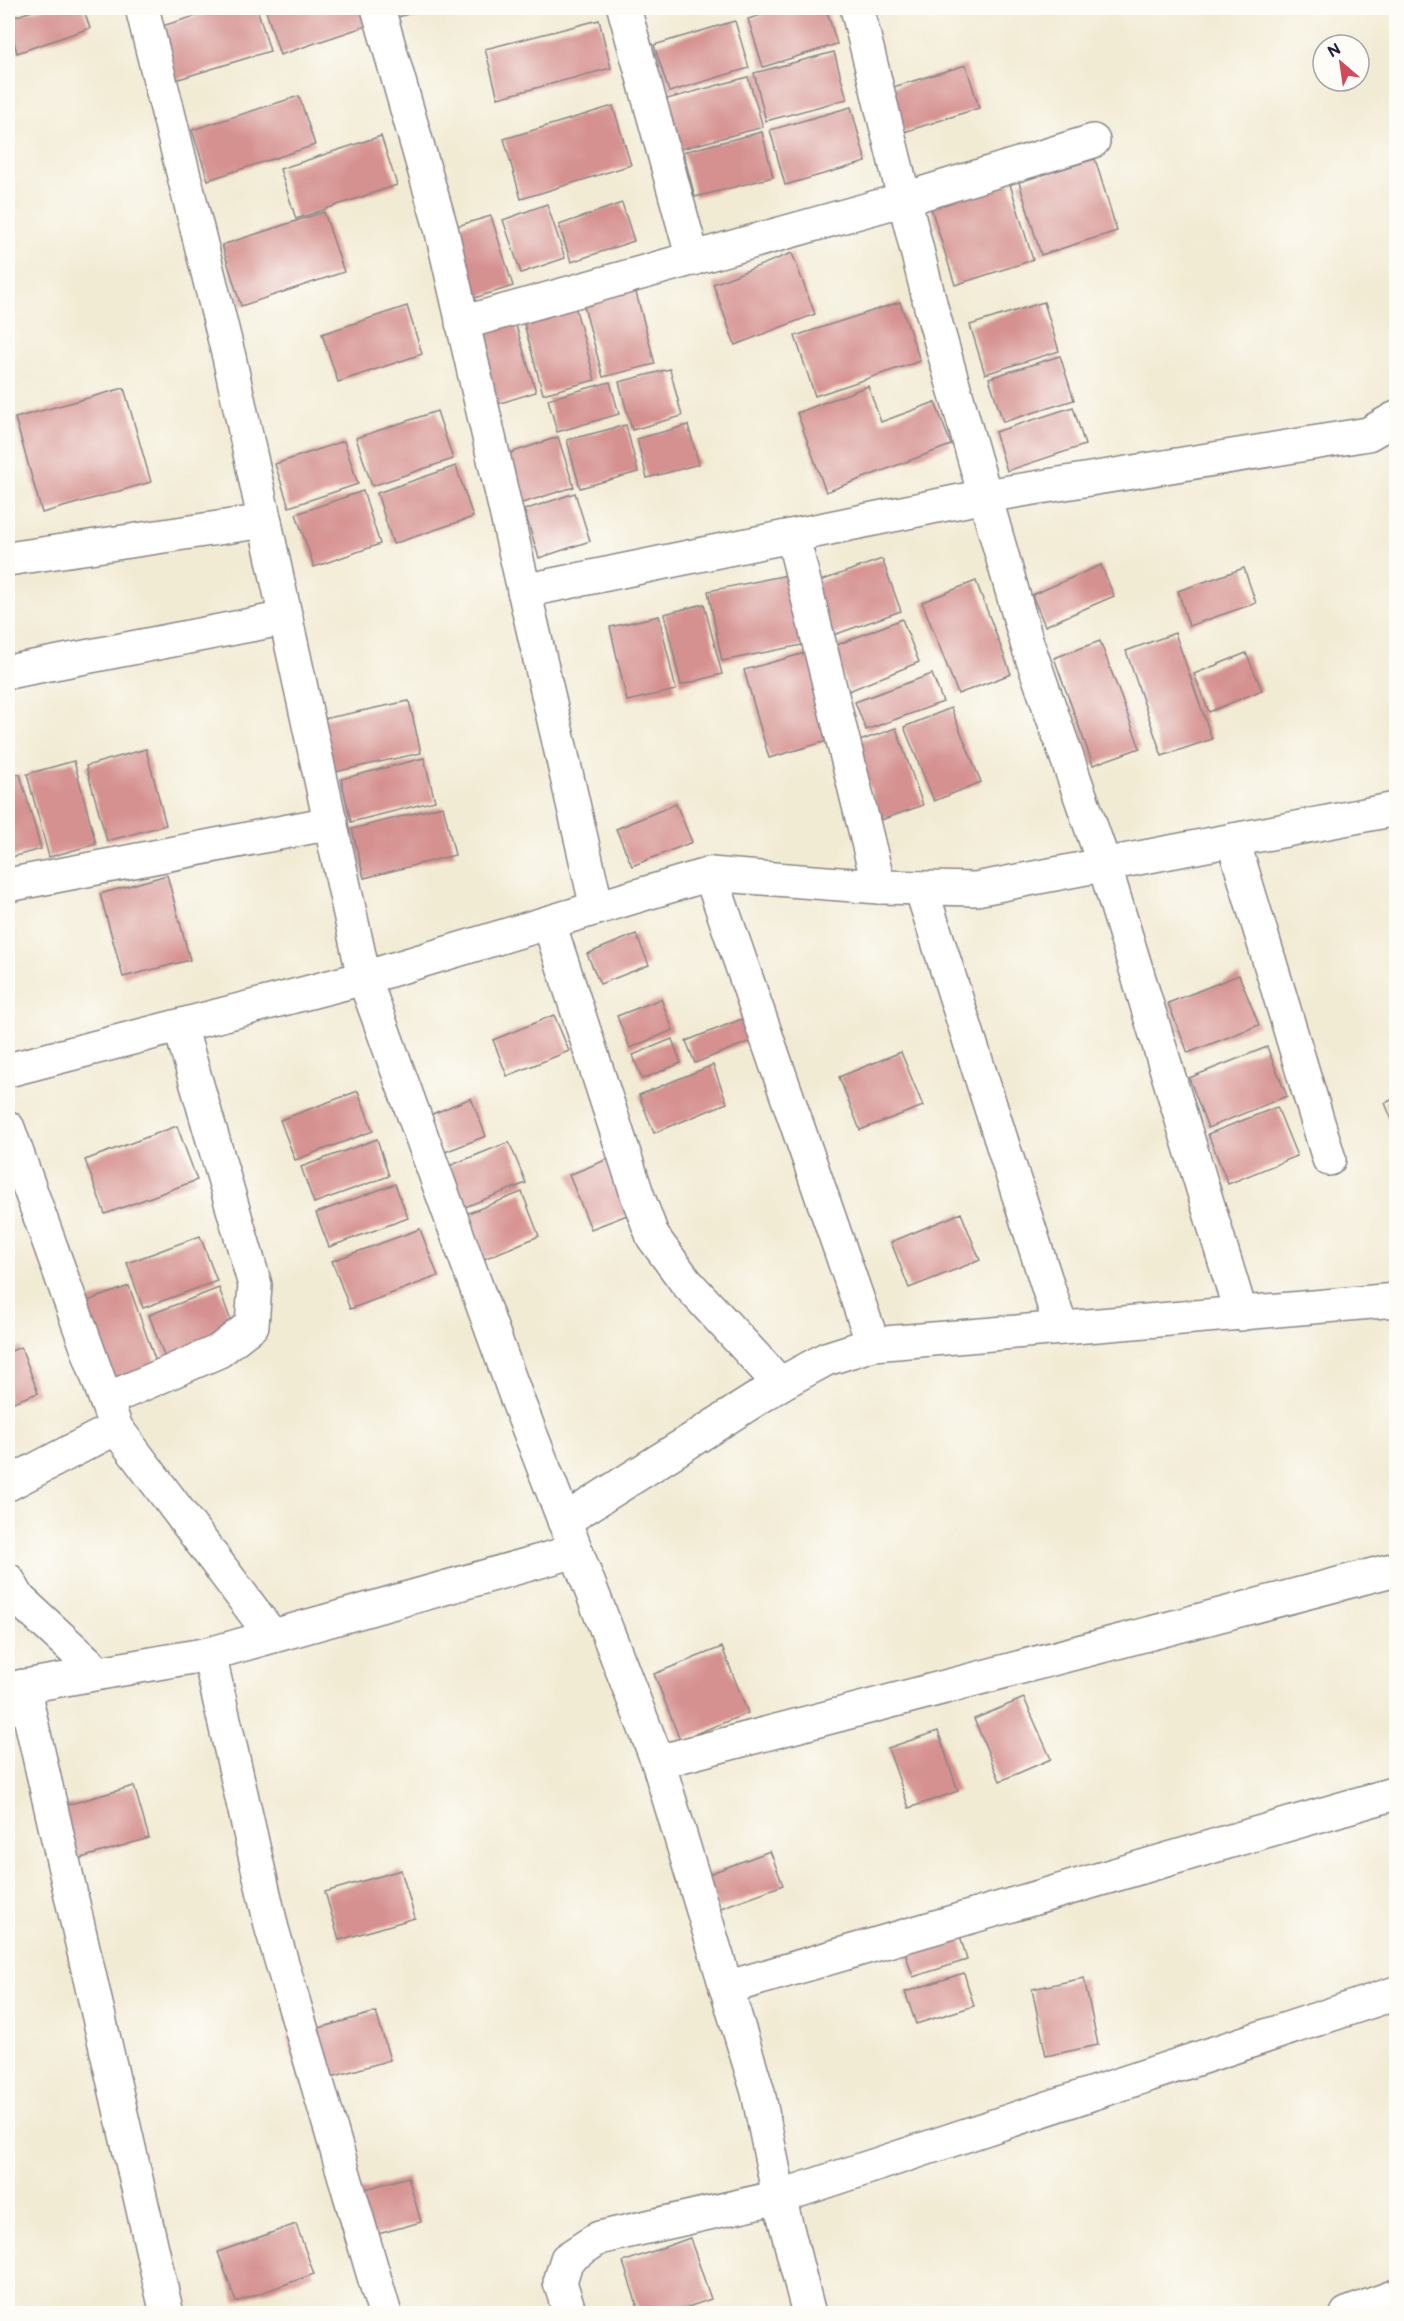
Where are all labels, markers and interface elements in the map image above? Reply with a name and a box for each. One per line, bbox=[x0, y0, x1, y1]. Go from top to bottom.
north arrow bbox=[1311, 33, 1371, 93]
text: N bbox=[1325, 40, 1344, 62]

